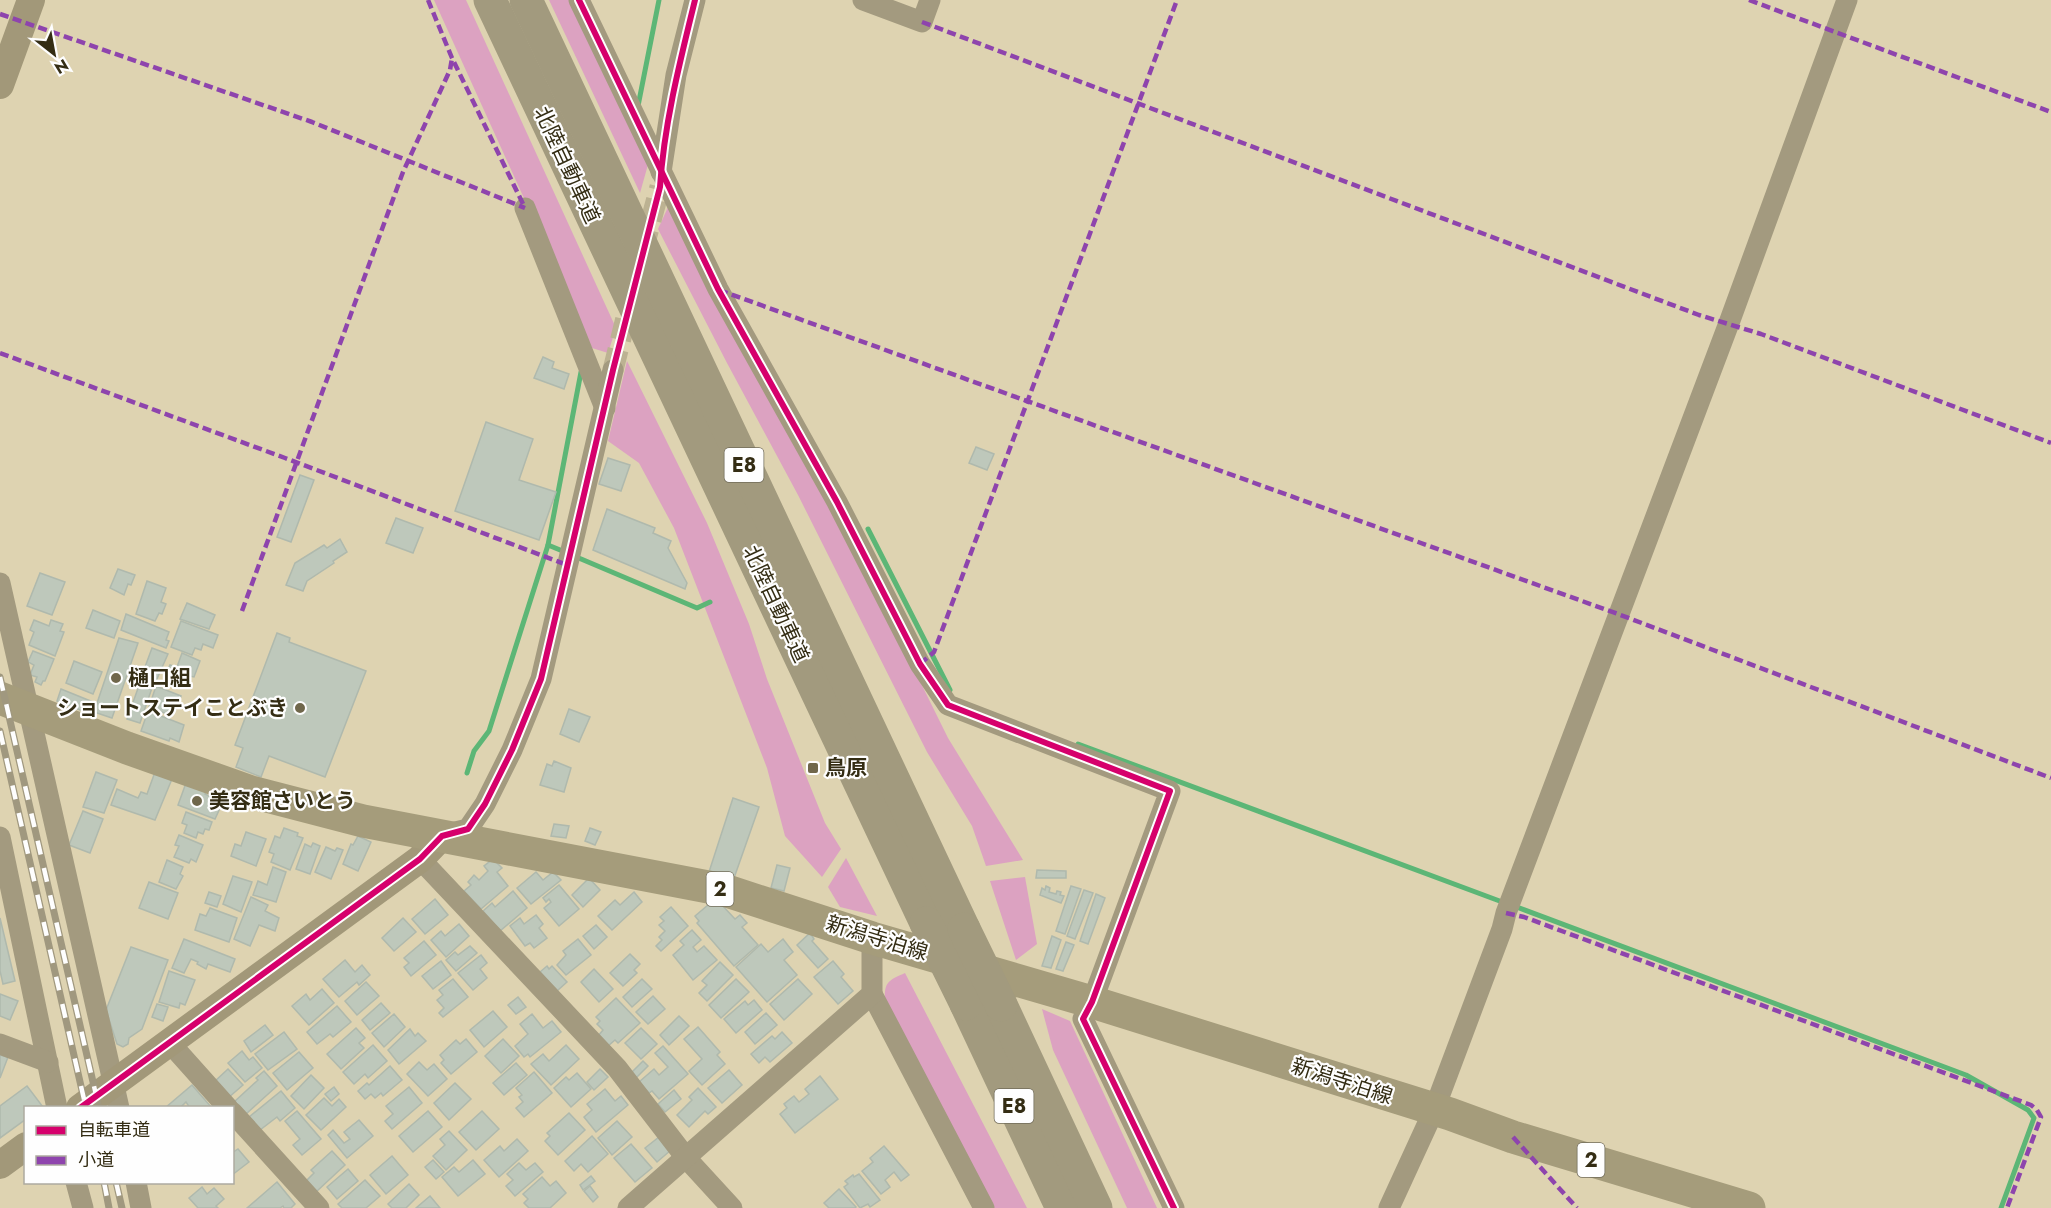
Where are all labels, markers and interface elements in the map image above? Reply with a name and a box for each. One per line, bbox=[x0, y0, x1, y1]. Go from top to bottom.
north arrow bbox=[24, 24, 84, 84]
text: N bbox=[50, 53, 73, 80]
street label: 北陸自動車道 bbox=[527, 102, 607, 228]
road number: E8 bbox=[724, 448, 764, 482]
street label: 北陸自動車道 bbox=[736, 541, 816, 667]
place label: 樋口組 bbox=[128, 663, 191, 693]
marker: 樋口組 bbox=[109, 671, 123, 685]
place label: ショートステイことぶき bbox=[57, 693, 288, 723]
marker: ショートステイことぶき bbox=[293, 701, 307, 715]
place label: 鳥原 bbox=[825, 753, 867, 783]
marker: 鳥原 bbox=[806, 761, 820, 775]
place label: 美容館さいとう bbox=[209, 786, 356, 816]
marker: 美容館さいとう bbox=[190, 794, 204, 808]
road number: 2 bbox=[706, 872, 734, 906]
street label: 新潟寺泊線 bbox=[822, 908, 932, 968]
street label: 新潟寺泊線 bbox=[1287, 1051, 1397, 1111]
road number: E8 bbox=[994, 1089, 1034, 1123]
legend bbox=[24, 1106, 234, 1184]
text: 自転車道 bbox=[78, 1117, 150, 1143]
road number: 2 bbox=[1578, 1143, 1604, 1177]
text: 小道 bbox=[78, 1147, 114, 1173]

